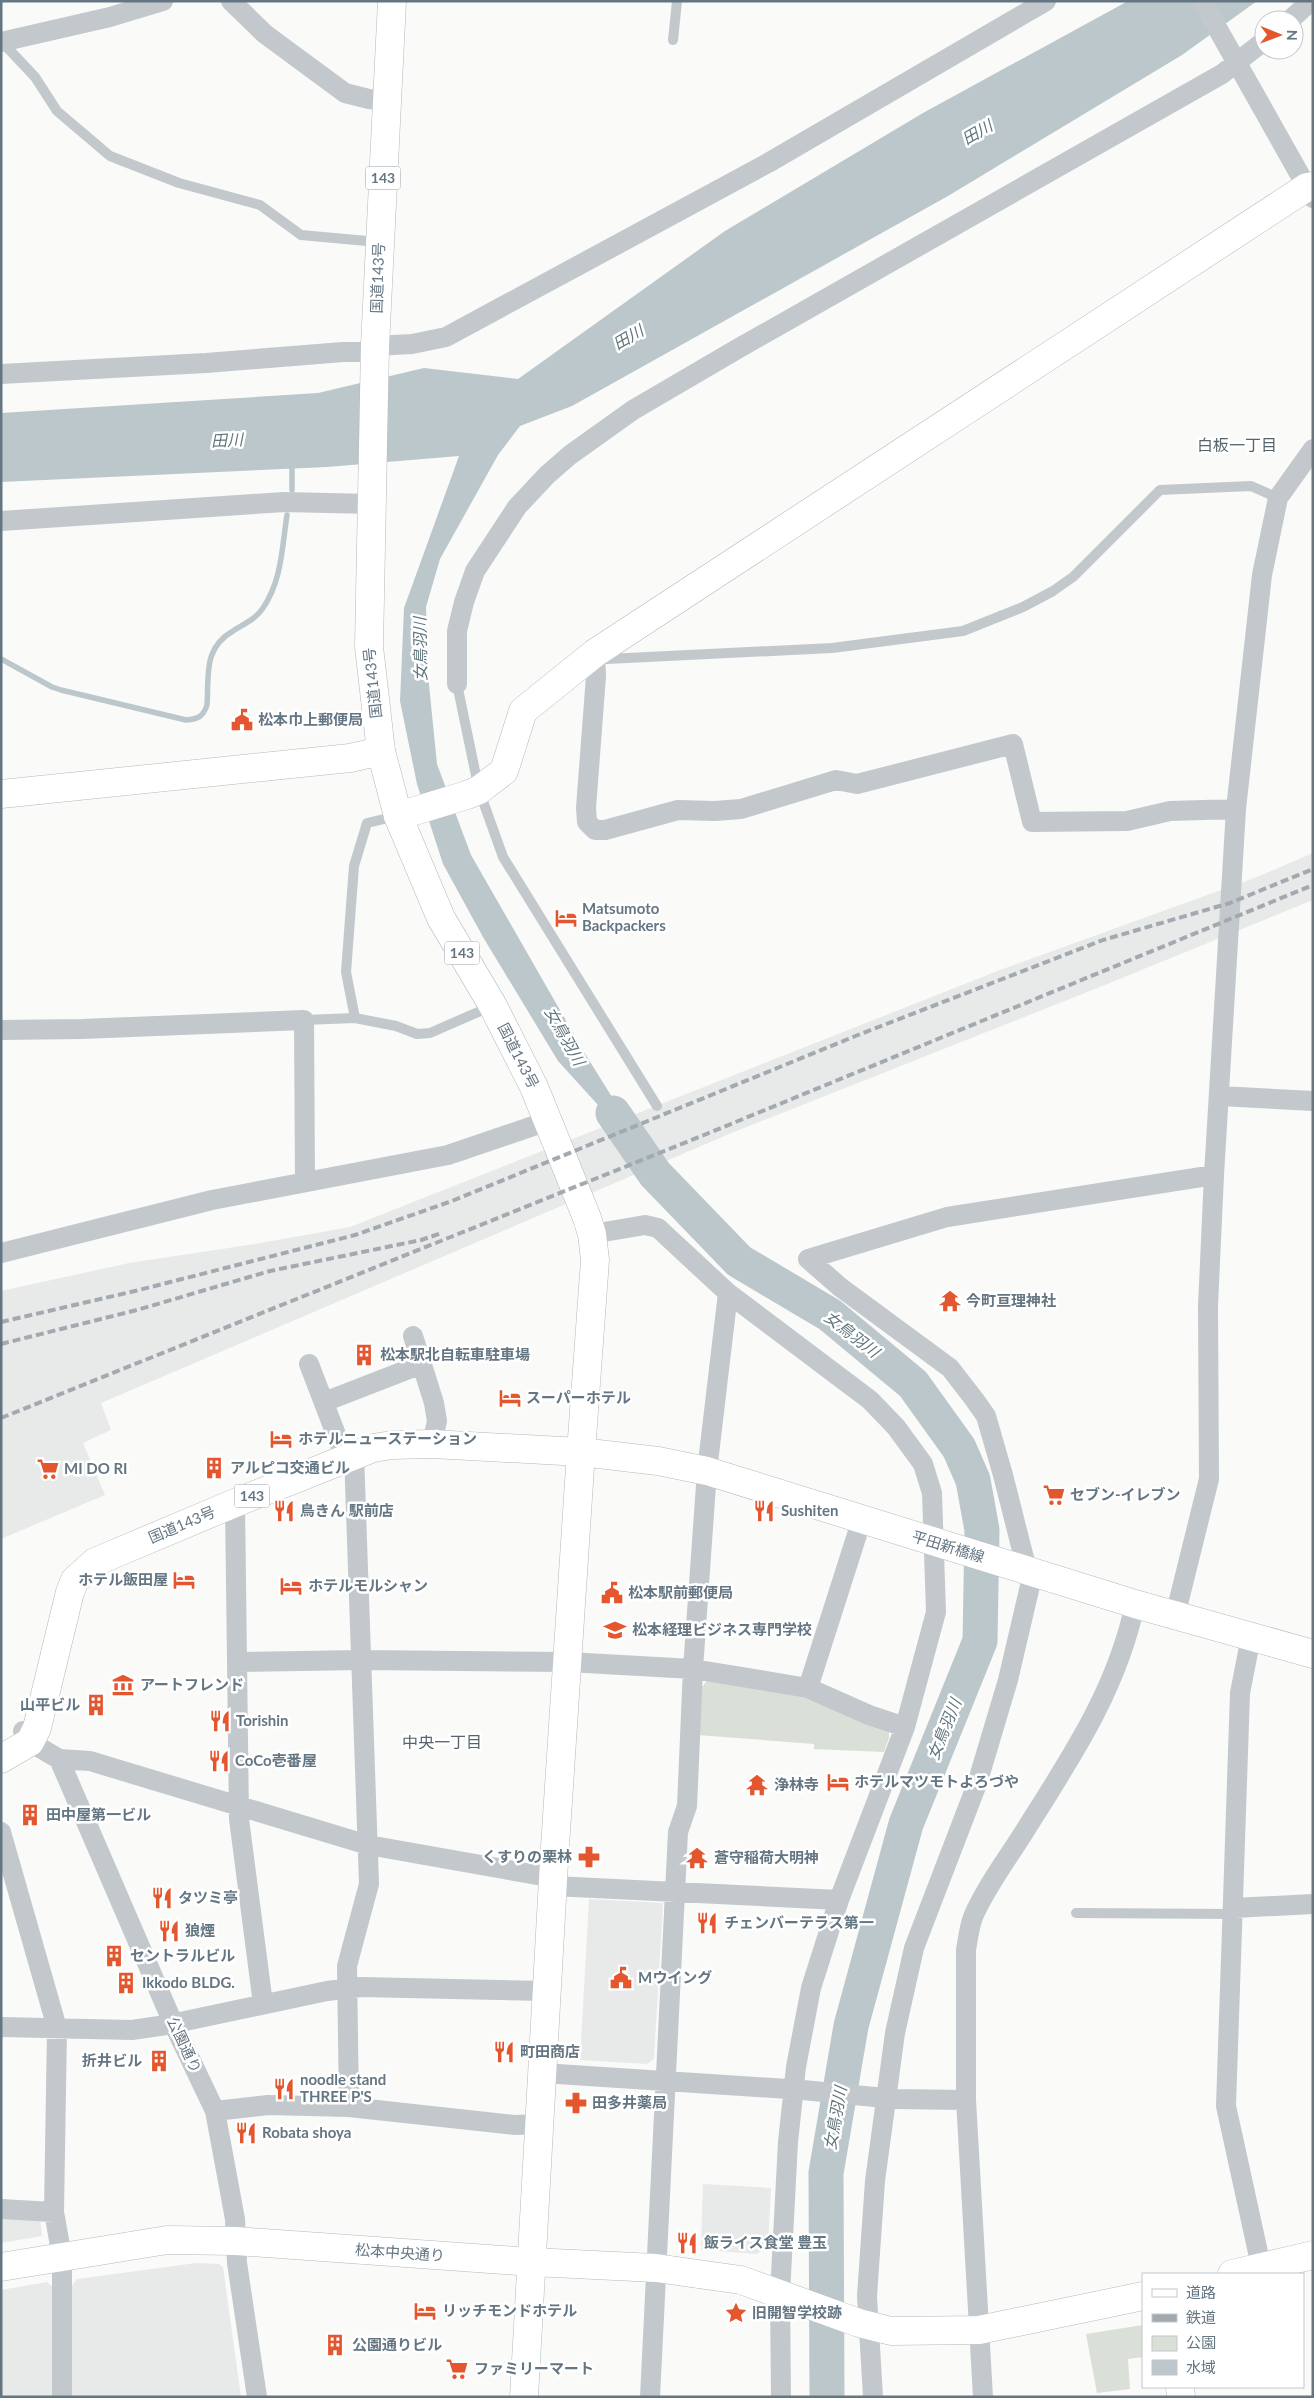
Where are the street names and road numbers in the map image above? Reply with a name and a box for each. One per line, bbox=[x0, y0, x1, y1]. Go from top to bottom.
road number: 143 bbox=[366, 167, 400, 190]
street label: 国道143号 bbox=[367, 242, 387, 314]
street label: 国道143号 bbox=[359, 647, 385, 719]
road number: 143 bbox=[444, 941, 480, 964]
street label: 国道143号 bbox=[495, 1020, 543, 1091]
road number: 143 bbox=[234, 1484, 270, 1508]
street label: 国道143号 bbox=[145, 1502, 218, 1546]
street label: 平田新橋線 bbox=[910, 1526, 987, 1566]
street label: 公園通り bbox=[164, 2014, 206, 2076]
street label: 松本中央通り bbox=[355, 2240, 446, 2264]

